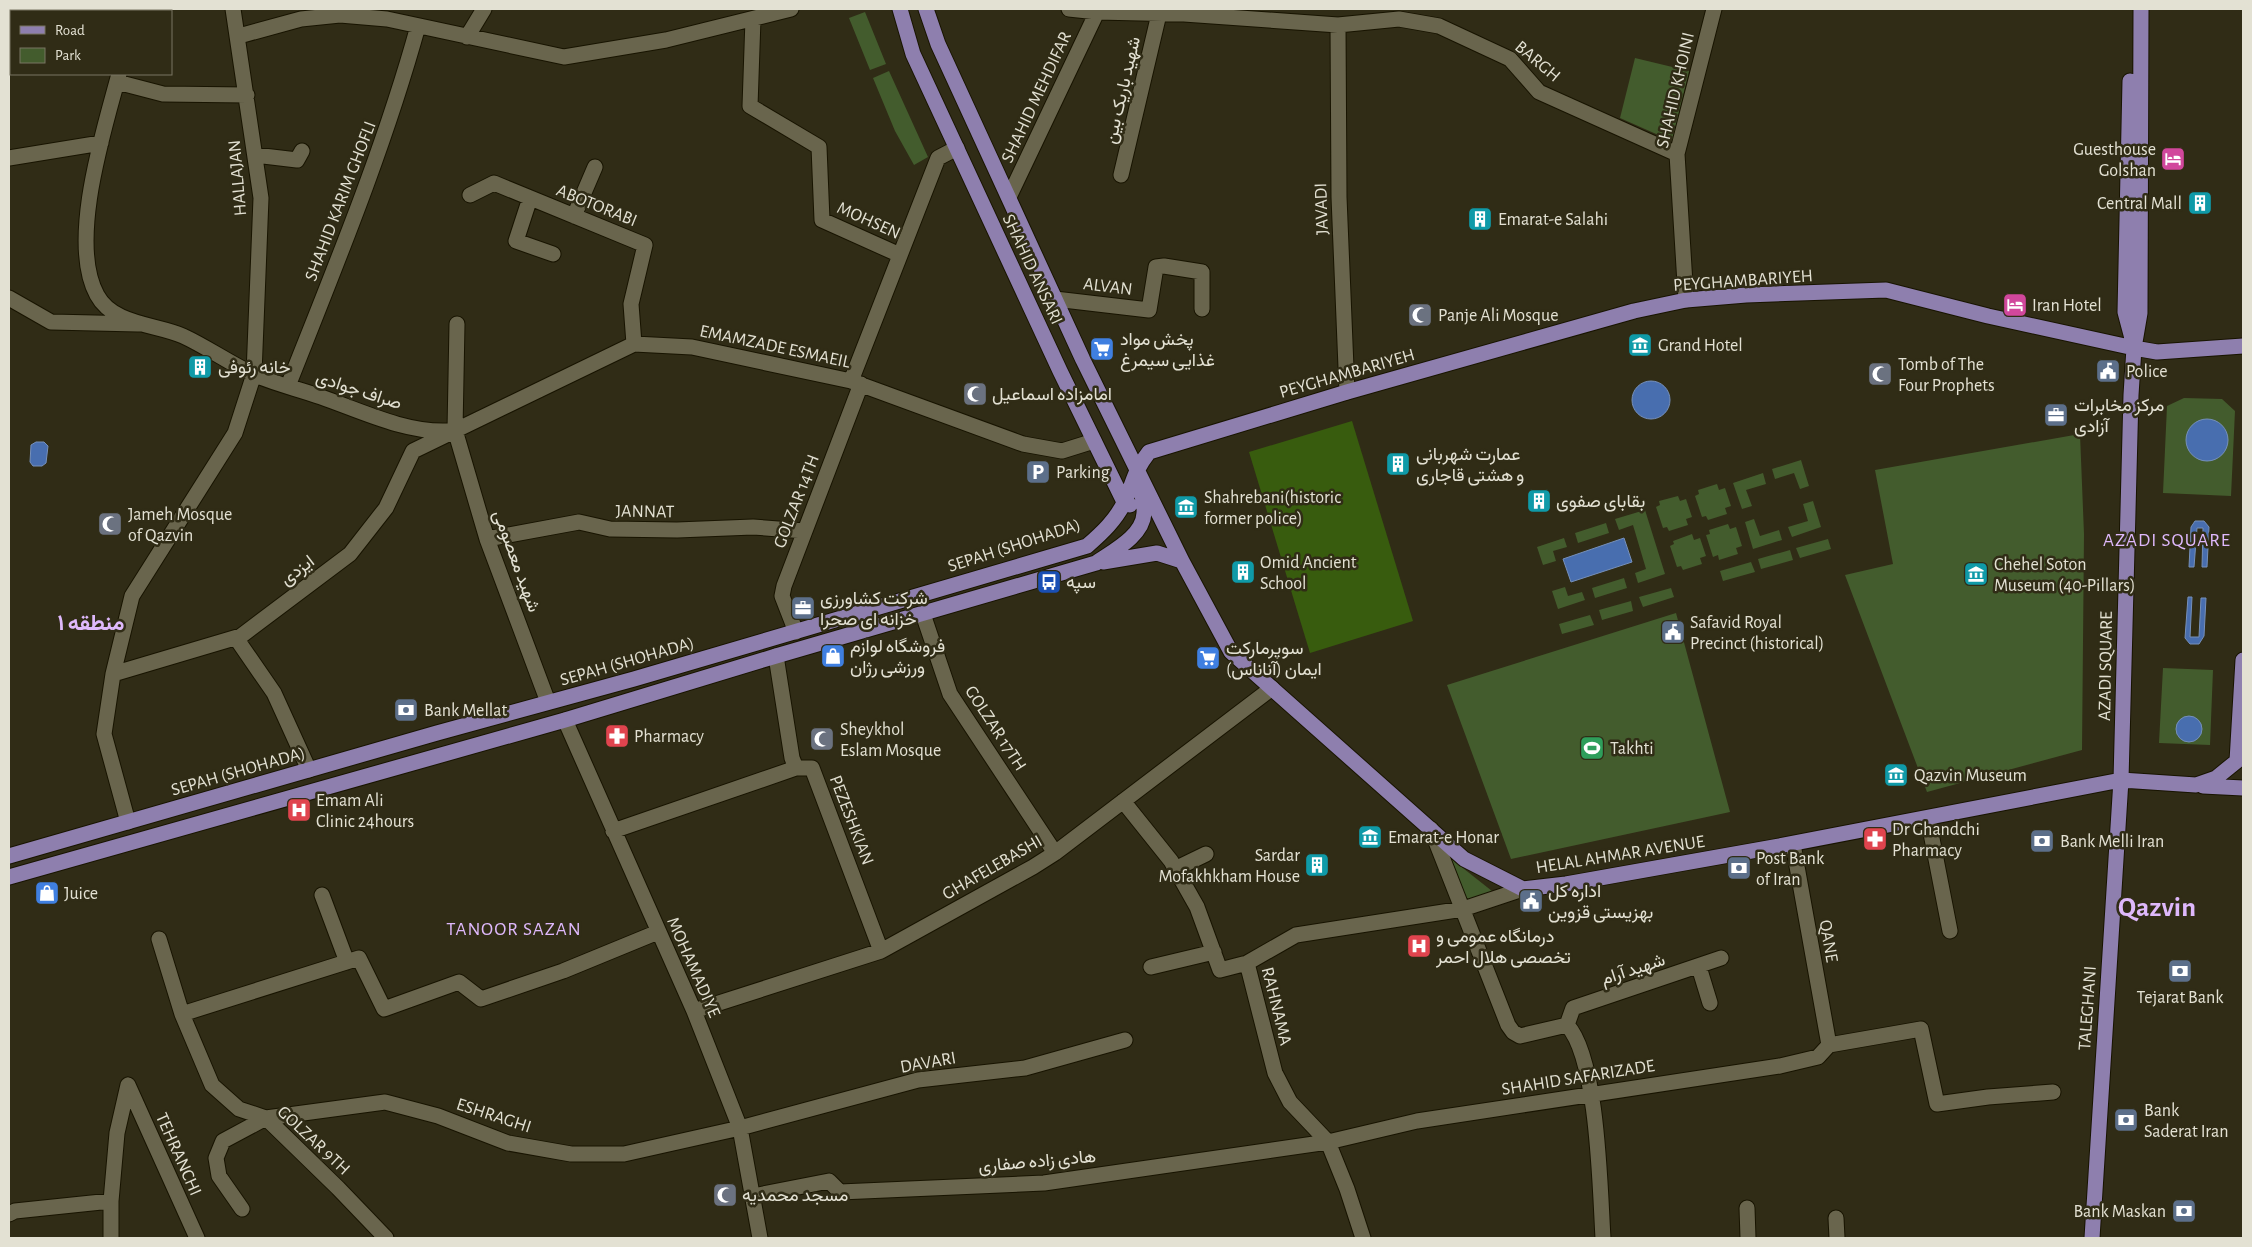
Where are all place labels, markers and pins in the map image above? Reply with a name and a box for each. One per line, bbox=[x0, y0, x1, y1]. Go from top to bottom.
place label: Guesthouse Golshan bbox=[2073, 141, 2156, 180]
hotel icon: Guesthouse Golshan bbox=[2160, 146, 2186, 172]
building icon: Central Mall bbox=[2187, 190, 2213, 216]
place label: Central Mall bbox=[2097, 195, 2182, 213]
building icon: Emarat-e Salahi bbox=[1467, 206, 1493, 232]
place label: Emarat-e Salahi bbox=[1498, 211, 1608, 229]
hotel icon: Iran Hotel bbox=[2002, 292, 2028, 318]
place label: Iran Hotel bbox=[2032, 297, 2102, 315]
mosque icon: Panje Ali Mosque bbox=[1407, 302, 1433, 328]
place label: Panje Ali Mosque bbox=[1438, 307, 1559, 325]
place label: پخش مواد غذایی سیمرغ bbox=[1120, 331, 1215, 372]
museum icon: Grand Hotel bbox=[1627, 332, 1653, 358]
supermarket icon: پخش مواد غذایی سیمرغ bbox=[1089, 336, 1115, 362]
place label: Grand Hotel bbox=[1658, 337, 1743, 355]
building icon: خانه رئوفی bbox=[187, 354, 213, 380]
place label: Tomb of The Four Prophets bbox=[1898, 356, 1995, 395]
public building icon: Police bbox=[2095, 358, 2121, 384]
place label: خانه رئوفی bbox=[218, 359, 291, 378]
mosque icon: Tomb of The Four Prophets bbox=[1867, 361, 1893, 387]
place label: Police bbox=[2126, 363, 2167, 381]
mosque icon: امامزاده اسماعیل bbox=[962, 381, 988, 407]
place label: امامزاده اسماعیل bbox=[992, 386, 1112, 405]
place label: مرکز مخابرات آزادی bbox=[2074, 397, 2164, 437]
office icon: مرکز مخابرات آزادی bbox=[2043, 402, 2069, 428]
place label: عمارت شهربانی و هشتی قاجاری bbox=[1416, 446, 1524, 486]
building icon: عمارت شهربانی و هشتی قاجاری bbox=[1385, 451, 1411, 477]
parking icon: Parking bbox=[1025, 459, 1051, 485]
place label: Parking bbox=[1056, 464, 1110, 482]
building icon: بقابای صفوی bbox=[1526, 488, 1552, 514]
place label: Shahrebani(historic former police) bbox=[1204, 489, 1341, 528]
place label: بقابای صفوی bbox=[1556, 493, 1645, 512]
museum icon: Shahrebani(historic former police) bbox=[1173, 494, 1199, 520]
place label: Jameh Mosque of Qazvin bbox=[128, 506, 232, 545]
mosque icon: Jameh Mosque of Qazvin bbox=[97, 511, 123, 537]
place label: Omid Ancient School bbox=[1260, 554, 1357, 593]
place label: Chehel Soton Museum (40-Pillars) bbox=[1994, 556, 2135, 595]
building icon: Omid Ancient School bbox=[1230, 559, 1256, 585]
museum icon: Chehel Soton Museum (40-Pillars) bbox=[1963, 561, 1989, 587]
bus stop icon: سپه bbox=[1036, 569, 1062, 595]
place label: سپه bbox=[1066, 574, 1096, 594]
place label: شرکت کشاورزی خزانه ای صحرا bbox=[820, 590, 928, 630]
office icon: شرکت کشاورزی خزانه ای صحرا bbox=[790, 595, 816, 621]
place label: Safavid Royal Precinct (historical) bbox=[1690, 614, 1824, 653]
public building icon: Safavid Royal Precinct (historical) bbox=[1660, 619, 1686, 645]
place label: فروشگاه لوازم ورزشی رژان bbox=[850, 637, 945, 678]
place label: سوپرمارکت ایمان (آناناس) bbox=[1226, 640, 1322, 680]
shop icon: فروشگاه لوازم ورزشی رژان bbox=[820, 643, 846, 669]
supermarket icon: سوپرمارکت ایمان (آناناس) bbox=[1195, 645, 1221, 671]
bank icon: Bank Mellat bbox=[393, 697, 419, 723]
place label: Bank Mellat bbox=[424, 702, 508, 720]
place label: Sheykhol Eslam Mosque bbox=[840, 721, 941, 760]
pharmacy icon: Pharmacy bbox=[604, 723, 630, 749]
mosque icon: Sheykhol Eslam Mosque bbox=[809, 726, 835, 752]
place label: Pharmacy bbox=[634, 728, 704, 746]
sports icon: Takhti bbox=[1579, 735, 1605, 761]
place label: Takhti bbox=[1610, 740, 1654, 758]
museum icon: Qazvin Museum bbox=[1883, 762, 1909, 788]
place label: Qazvin Museum bbox=[1914, 767, 2027, 785]
place label: Emam Ali Clinic 24hours bbox=[316, 792, 414, 831]
hospital icon: Emam Ali Clinic 24hours bbox=[286, 797, 312, 823]
place label: Dr Ghandchi Pharmacy bbox=[1892, 821, 1980, 860]
museum icon: Emarat-e Honar bbox=[1357, 824, 1383, 850]
pharmacy icon: Dr Ghandchi Pharmacy bbox=[1862, 826, 1888, 852]
bank icon: Bank Melli Iran bbox=[2029, 828, 2055, 854]
place label: Emarat-e Honar bbox=[1388, 829, 1499, 847]
place label: Bank Melli Iran bbox=[2060, 833, 2164, 851]
place label: Sardar Mofakhkham House bbox=[1159, 847, 1300, 886]
place label: Post Bank of Iran bbox=[1756, 850, 1825, 889]
building icon: Sardar Mofakhkham House bbox=[1304, 852, 1330, 878]
bank icon: Post Bank of Iran bbox=[1726, 855, 1752, 881]
shop icon: Juice bbox=[34, 880, 60, 906]
place label: اداره کل بهزیستی قزوین bbox=[1548, 883, 1653, 923]
place label: Juice bbox=[64, 885, 98, 903]
public building icon: اداره کل بهزیستی قزوین bbox=[1518, 888, 1544, 914]
place label: درمانگاه عمومی و تخصصی هلال احمر bbox=[1435, 927, 1571, 968]
hospital icon: درمانگاه عمومی و تخصصی هلال احمر bbox=[1406, 933, 1432, 959]
bank icon: Tejarat Bank bbox=[2167, 958, 2193, 984]
place label: Tejarat Bank bbox=[2137, 989, 2224, 1007]
place label: Bank Saderat Iran bbox=[2144, 1102, 2228, 1141]
bank icon: Bank Saderat Iran bbox=[2113, 1107, 2139, 1133]
mosque icon: مسجد محمدیه bbox=[712, 1182, 738, 1208]
place label: مسجد محمدیه bbox=[742, 1187, 848, 1205]
bank icon: Bank Maskan bbox=[2171, 1198, 2197, 1224]
place label: Bank Maskan bbox=[2073, 1203, 2166, 1221]

